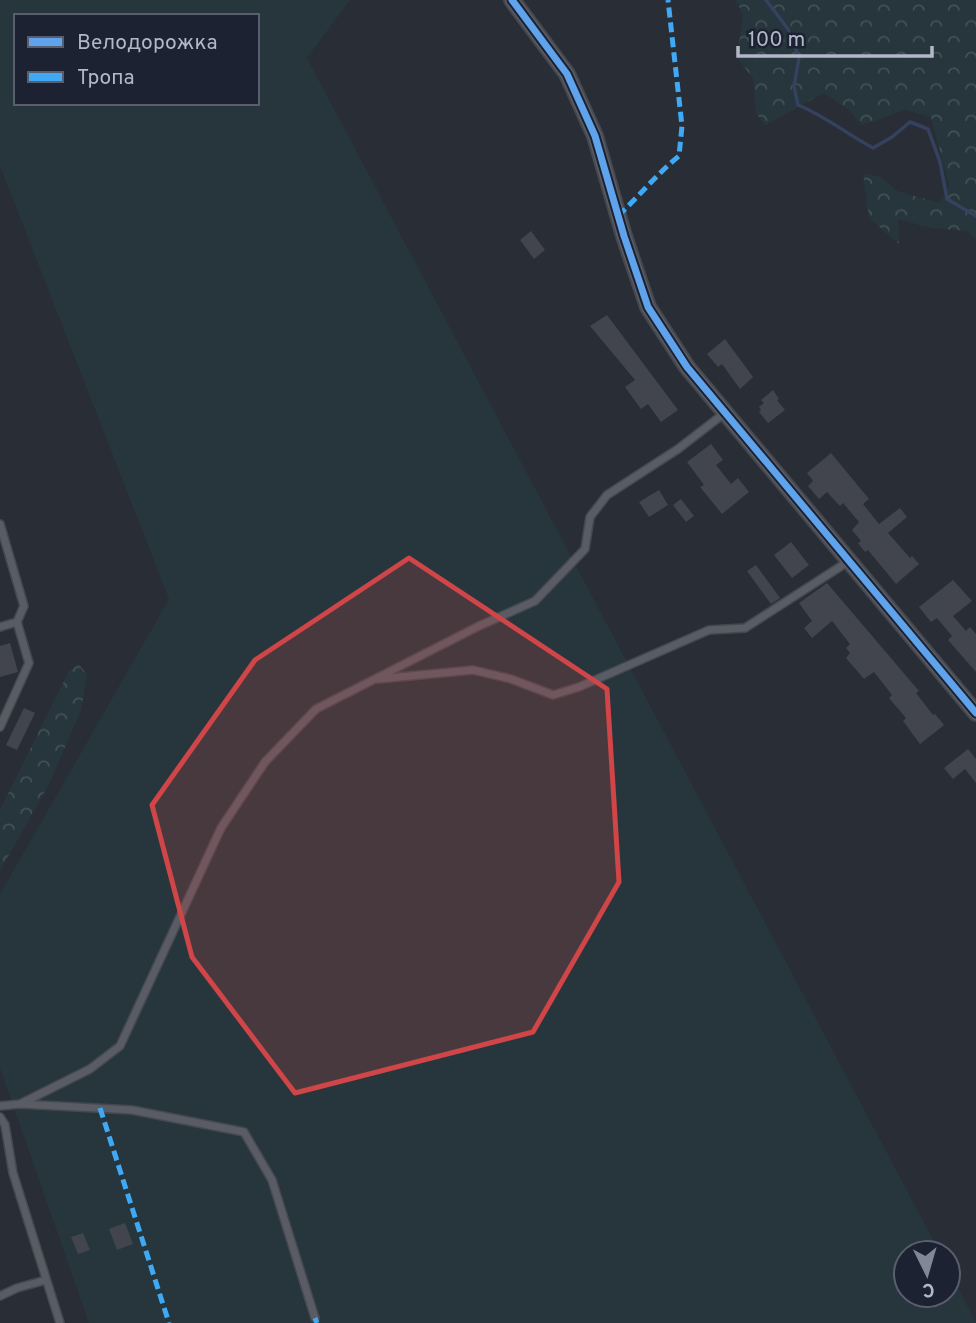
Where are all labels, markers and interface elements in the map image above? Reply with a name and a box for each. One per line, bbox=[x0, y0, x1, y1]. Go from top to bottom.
legend bbox=[14, 14, 259, 105]
scale bar bbox=[738, 14, 932, 58]
text: 100 m bbox=[748, 27, 805, 54]
text: Велодорожка bbox=[77, 30, 217, 57]
text: Тропа bbox=[77, 65, 135, 92]
north arrow bbox=[892, 1239, 962, 1309]
text: С bbox=[921, 1276, 935, 1301]

